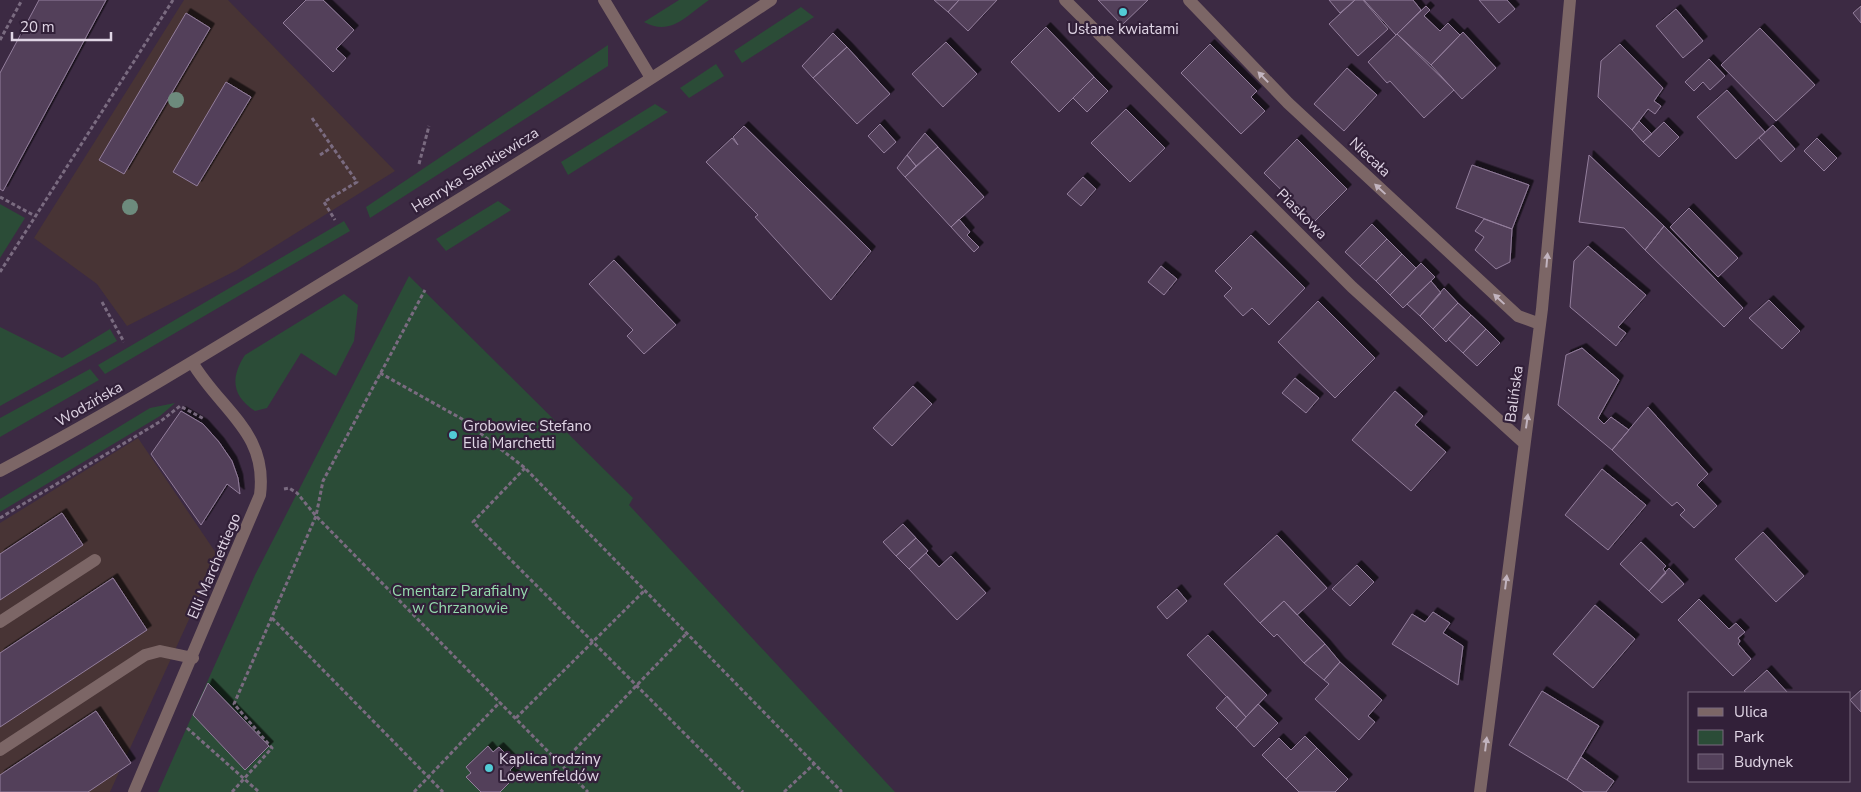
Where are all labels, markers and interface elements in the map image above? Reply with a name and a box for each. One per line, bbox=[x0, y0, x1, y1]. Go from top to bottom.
marker: Usłane kwiatami bbox=[1117, 6, 1129, 18]
scale bar bbox=[12, 10, 111, 42]
text: 20 m bbox=[20, 17, 55, 37]
place label: Usłane kwiatami bbox=[1067, 19, 1179, 39]
one-way arrow bbox=[1257, 71, 1269, 83]
street label: Henryka Sienkiewicza bbox=[408, 123, 542, 217]
street label: Niecała bbox=[1345, 133, 1395, 181]
one-way arrow bbox=[1375, 183, 1387, 195]
street label: Piaskowa bbox=[1272, 184, 1332, 244]
one-way arrow bbox=[1543, 252, 1551, 268]
one-way arrow bbox=[1494, 293, 1506, 305]
street label: Balińska bbox=[1500, 364, 1528, 424]
street label: Wodzińska bbox=[52, 377, 126, 431]
one-way arrow bbox=[1523, 413, 1531, 429]
place label: Grobowiec Stefano Elia Marchetti bbox=[463, 416, 591, 453]
marker: Grobowiec Stefano Elia Marchetti bbox=[447, 429, 459, 441]
street label: Elli Marchettiego bbox=[183, 510, 245, 622]
one-way arrow bbox=[1502, 574, 1510, 590]
park label: Cmentarz Parafialny w Chrzanowie bbox=[392, 581, 528, 618]
legend bbox=[1688, 692, 1851, 782]
text: Ulica bbox=[1734, 702, 1768, 722]
text: Park bbox=[1734, 727, 1764, 747]
one-way arrow bbox=[1482, 735, 1490, 751]
place label: Kaplica rodziny Loewenfeldów bbox=[499, 749, 601, 786]
text: Budynek bbox=[1734, 752, 1794, 772]
marker: Kaplica rodziny Loewenfeldów bbox=[483, 762, 495, 774]

